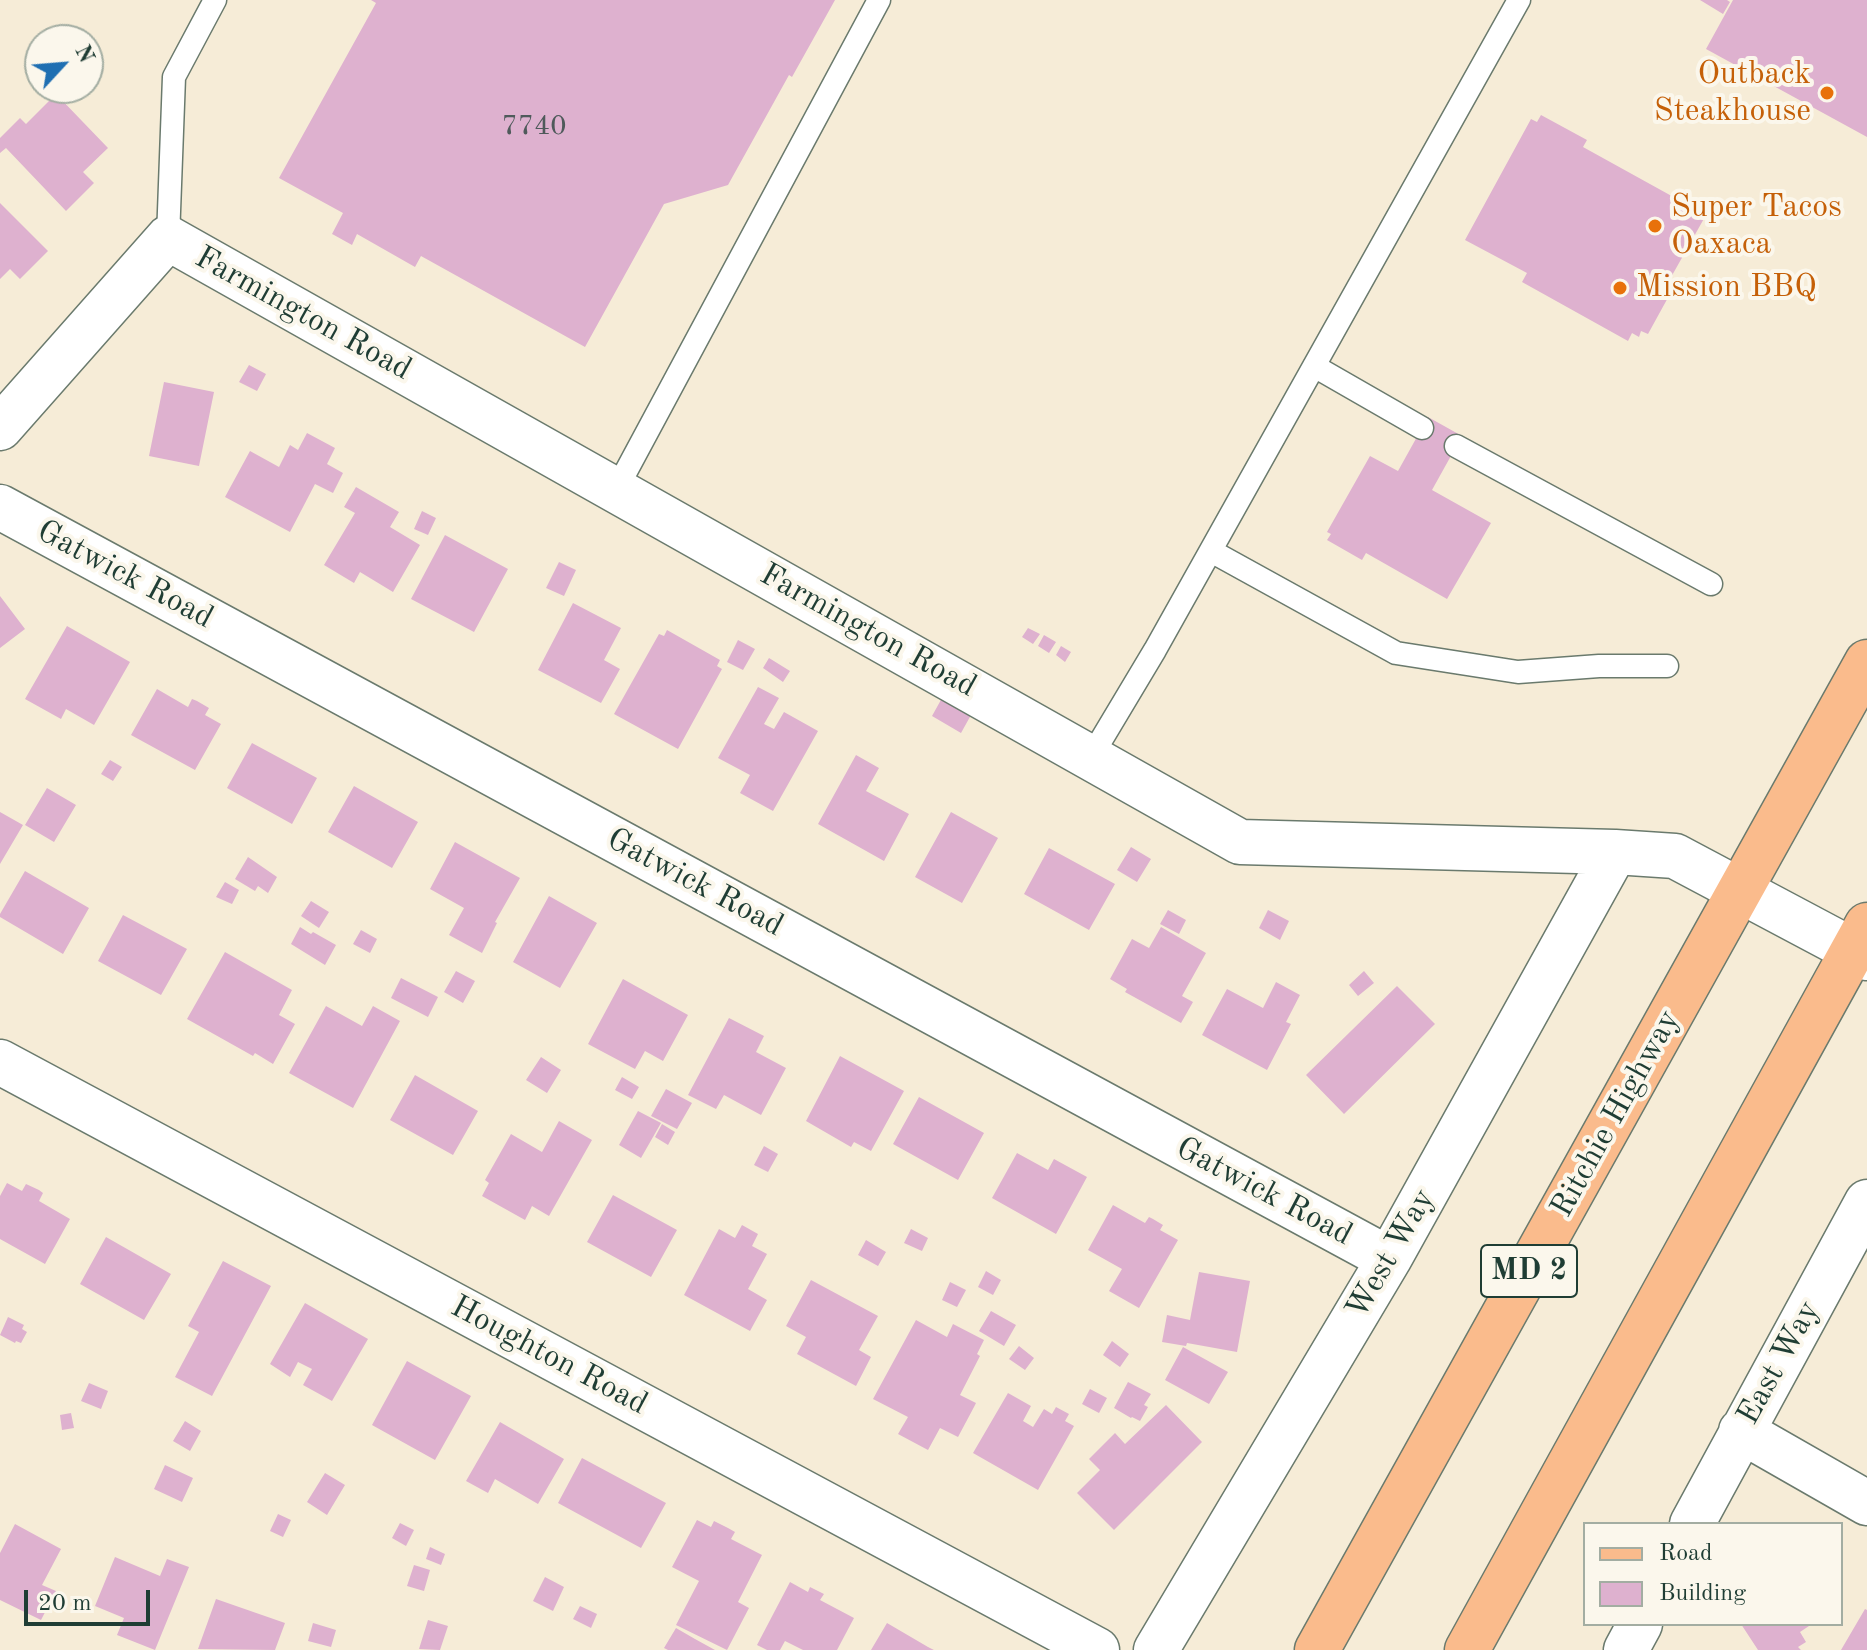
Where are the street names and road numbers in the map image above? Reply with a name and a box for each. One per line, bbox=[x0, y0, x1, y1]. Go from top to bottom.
street label: Farmington Road bbox=[188, 239, 418, 389]
street label: Gatwick Road bbox=[30, 512, 220, 638]
street label: Farmington Road bbox=[753, 556, 983, 706]
street label: Gatwick Road bbox=[600, 820, 790, 946]
street label: Ritchie Highway bbox=[1543, 1004, 1689, 1224]
street label: Gatwick Road bbox=[1169, 1129, 1359, 1255]
street label: West Way bbox=[1338, 1182, 1444, 1326]
road number: MD 2 bbox=[1481, 1245, 1577, 1297]
street label: Houghton Road bbox=[444, 1288, 654, 1424]
street label: East Way bbox=[1729, 1294, 1829, 1432]

